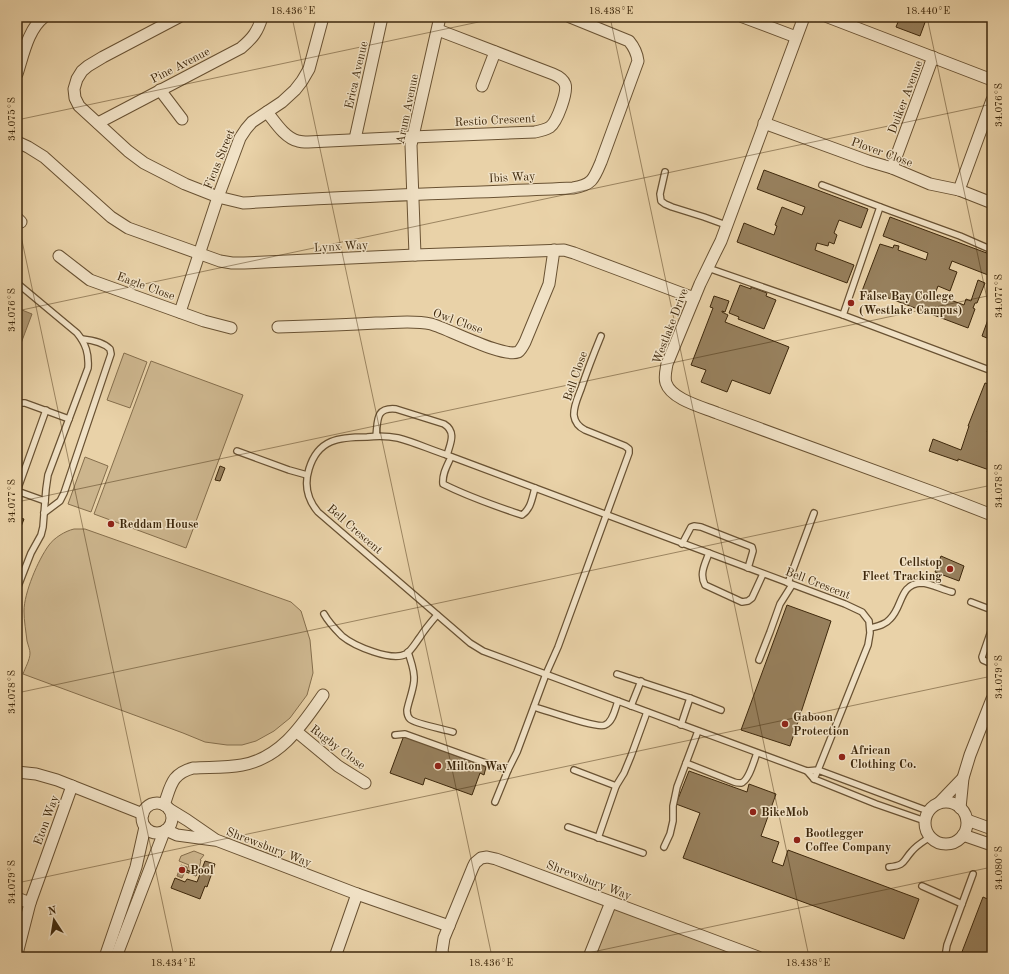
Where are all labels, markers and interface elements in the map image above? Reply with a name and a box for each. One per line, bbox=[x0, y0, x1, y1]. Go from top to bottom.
text: 18.436°E bbox=[271, 6, 315, 16]
text: 18.438°E bbox=[589, 6, 633, 16]
text: 18.440°E bbox=[906, 6, 950, 16]
street label: Erica Avenue bbox=[343, 40, 371, 110]
street label: Pine Avenue bbox=[149, 46, 213, 86]
street label: Duiker Avenue bbox=[887, 59, 926, 136]
street label: Arum Avenue bbox=[395, 73, 421, 145]
text: 34.076°S bbox=[994, 83, 1004, 127]
text: 34.075°S bbox=[7, 97, 17, 141]
street label: Restio Crescent bbox=[454, 113, 536, 129]
street label: Ficus Street bbox=[202, 128, 237, 191]
street label: Plover Close bbox=[849, 136, 914, 170]
street label: Ibis Way bbox=[488, 171, 536, 185]
street label: Lynx Way bbox=[314, 240, 369, 254]
street label: Eagle Close bbox=[115, 271, 177, 303]
text: 34.077°S bbox=[994, 274, 1004, 318]
street label: Westlake Drive bbox=[651, 287, 691, 366]
text: 34.076°S bbox=[7, 288, 17, 332]
place label: False Bay College (Westlake Campus) bbox=[859, 291, 962, 317]
marker: False Bay College (Westlake Campus) bbox=[846, 298, 856, 308]
street label: Owl Close bbox=[431, 307, 485, 337]
street label: Bell Close bbox=[562, 350, 590, 403]
text: 34.078°S bbox=[994, 464, 1004, 508]
text: 34.077°S bbox=[7, 479, 17, 523]
street label: Bell Crescent bbox=[324, 503, 384, 557]
marker: Reddam House bbox=[106, 519, 116, 529]
place label: Reddam House bbox=[119, 519, 199, 531]
place label: Cellstop Fleet Tracking bbox=[862, 557, 942, 583]
marker: Cellstop Fleet Tracking bbox=[945, 564, 955, 574]
street label: Bell Crescent bbox=[783, 566, 852, 602]
text: 34.079°S bbox=[994, 655, 1004, 699]
text: 34.078°S bbox=[7, 670, 17, 714]
place label: Gaboon Protection bbox=[793, 712, 849, 738]
marker: Gaboon Protection bbox=[780, 719, 790, 729]
street label: Rugby Close bbox=[308, 723, 367, 773]
place label: African Clothing Co. bbox=[850, 745, 916, 771]
marker: African Clothing Co. bbox=[837, 752, 847, 762]
marker: Milton Way bbox=[433, 761, 443, 771]
place label: Milton Way bbox=[446, 761, 508, 773]
street label: Eton Way bbox=[32, 793, 62, 847]
marker: BikeMob bbox=[748, 807, 758, 817]
place label: BikeMob bbox=[761, 807, 809, 819]
street label: Shrewsbury Way bbox=[224, 826, 313, 870]
place label: Bootlegger Coffee Company bbox=[805, 828, 891, 854]
marker: Bootlegger Coffee Company bbox=[792, 835, 802, 845]
text: 34.080°S bbox=[994, 846, 1004, 890]
street label: Shrewsbury Way bbox=[544, 859, 633, 903]
text: 34.079°S bbox=[7, 860, 17, 904]
marker: Pool bbox=[177, 865, 187, 875]
place label: Pool bbox=[190, 865, 214, 877]
north arrow bbox=[34, 900, 74, 940]
text: N bbox=[47, 905, 58, 918]
text: 18.434°E bbox=[151, 958, 195, 968]
text: 18.436°E bbox=[469, 958, 513, 968]
text: 18.438°E bbox=[786, 958, 830, 968]

